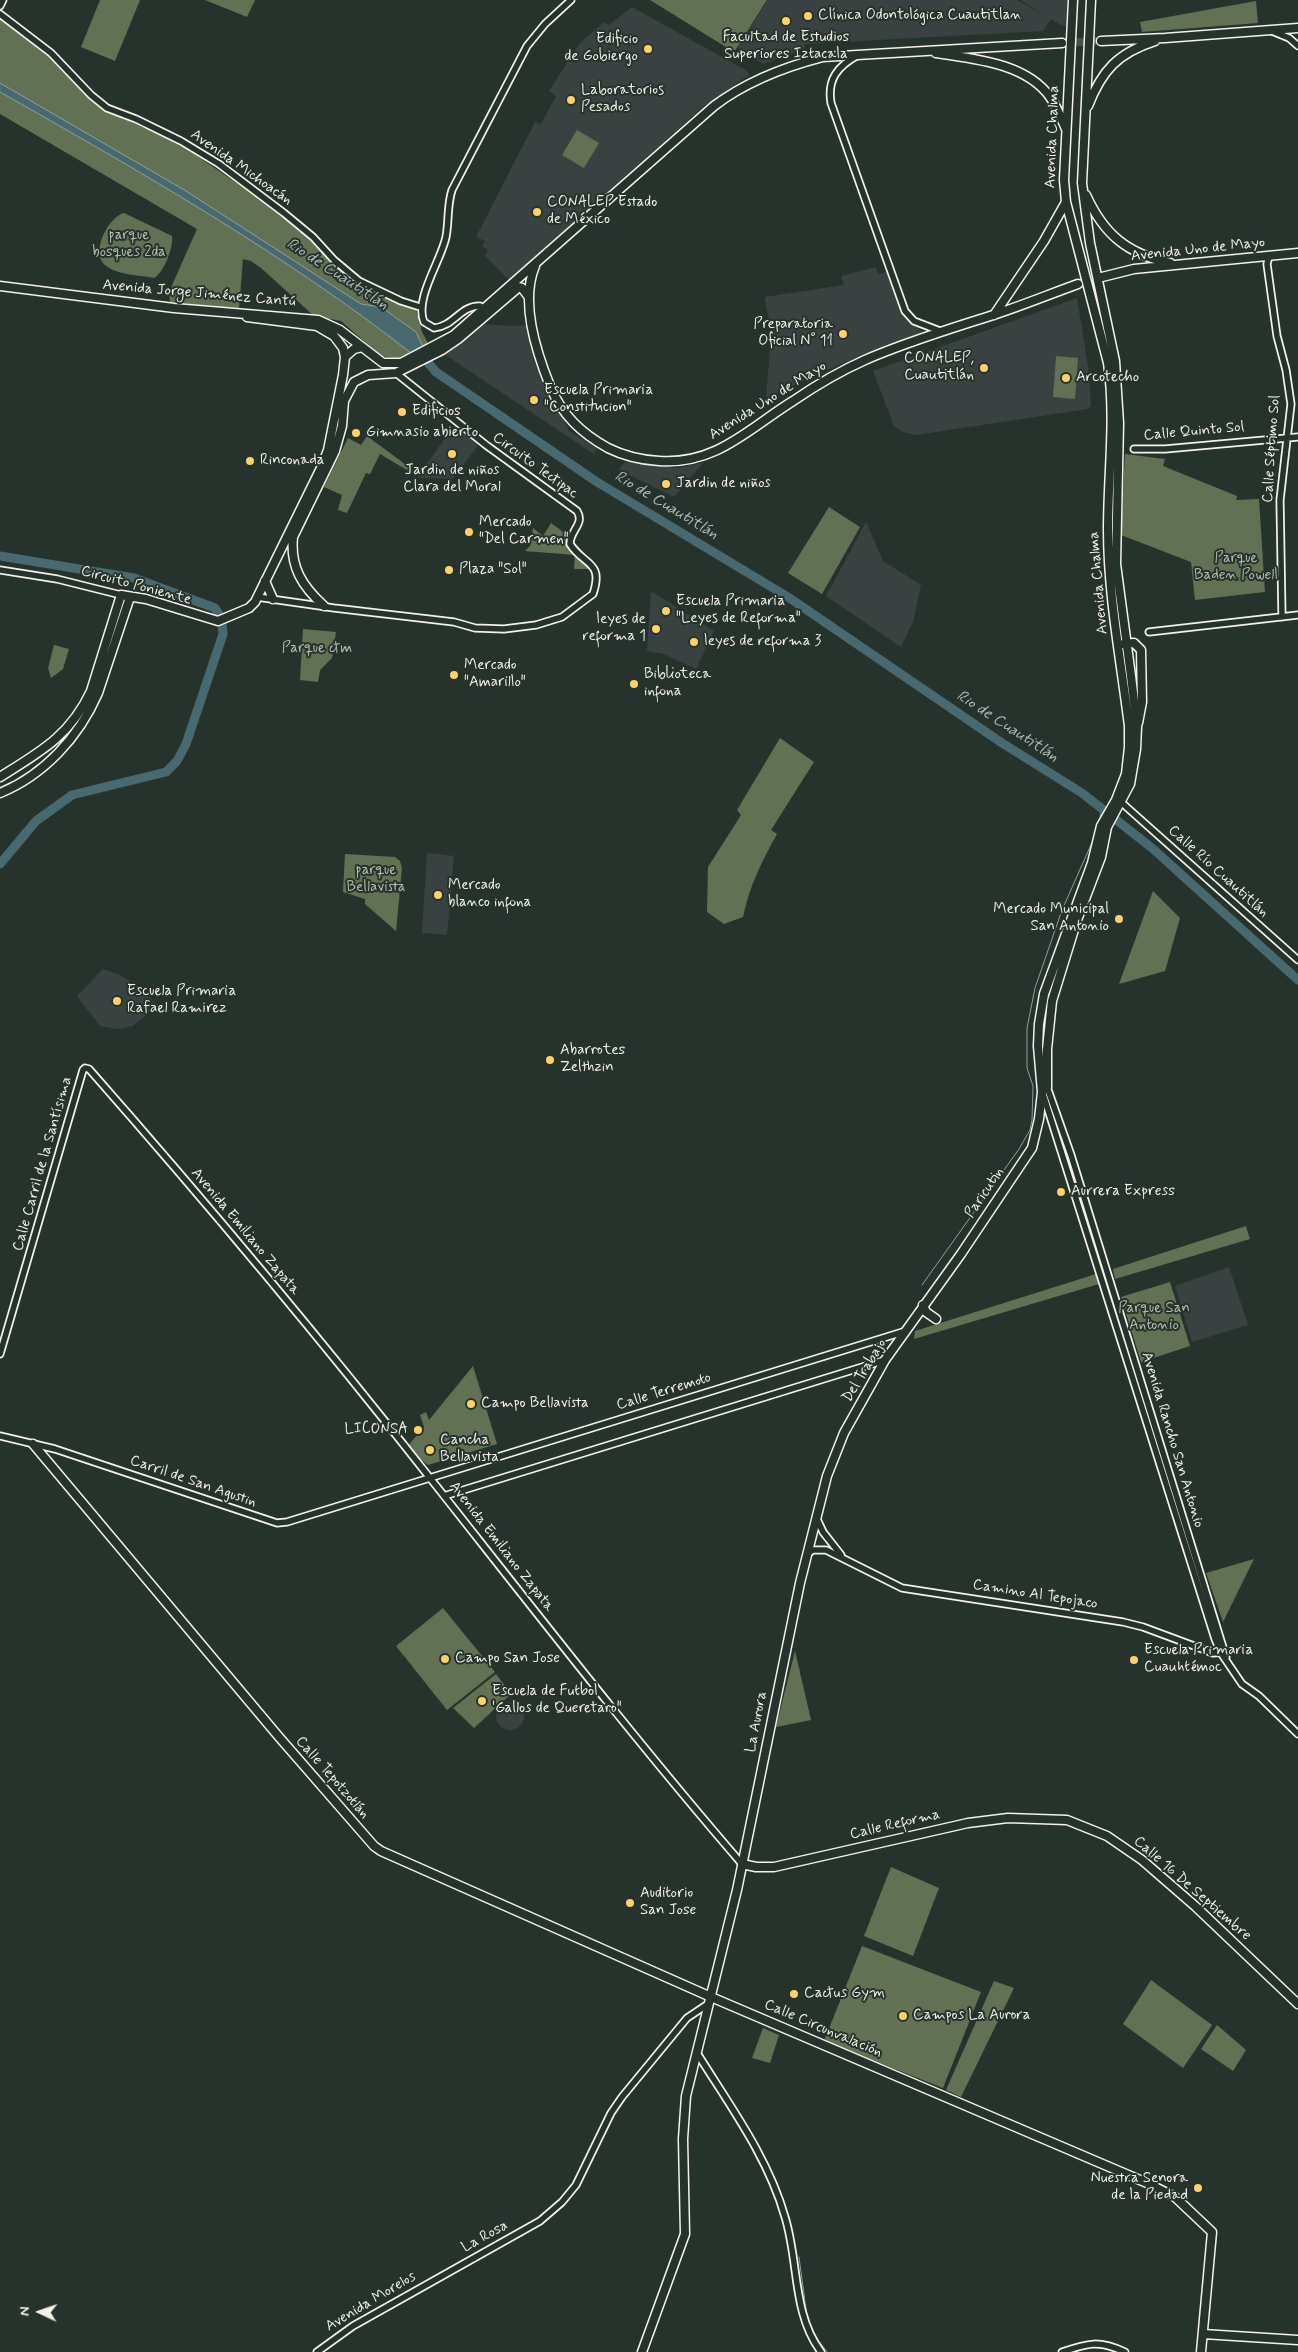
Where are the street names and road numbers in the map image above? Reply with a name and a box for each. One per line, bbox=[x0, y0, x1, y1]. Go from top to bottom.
street label: Avenida Chalma bbox=[1042, 85, 1064, 189]
street label: Avenida Michoacán bbox=[187, 126, 295, 210]
street label: Avenida Uno de Mayo bbox=[1130, 234, 1266, 266]
street label: Avenida Jorge Jiménez Cantú bbox=[102, 277, 296, 311]
street label: Avenida Uno de Mayo bbox=[706, 358, 830, 444]
street label: Calle Séptimo Sol bbox=[1259, 395, 1285, 503]
street label: Calle Quinto Sol bbox=[1143, 419, 1245, 445]
street label: Circuito Tectipac bbox=[489, 429, 581, 503]
street label: Avenida Chalma bbox=[1086, 531, 1112, 635]
street label: Circuito Poniente bbox=[79, 563, 193, 609]
street label: Calle Río Cuautitlán bbox=[1164, 822, 1272, 922]
street label: Calle Carril de la Santísima bbox=[9, 1075, 77, 1253]
street label: Paricutin bbox=[962, 1164, 1008, 1222]
street label: Avenida Emiliano Zapata bbox=[187, 1165, 303, 1299]
street label: Del Trabajo bbox=[839, 1336, 891, 1406]
street label: Avenida Rancho San Antonio bbox=[1137, 1350, 1207, 1530]
street label: Calle Terremoto bbox=[615, 1369, 713, 1415]
street label: Carril de San Agustin bbox=[127, 1452, 259, 1512]
street label: Avenida Emiliano Zapata bbox=[445, 1478, 557, 1616]
street label: Camino Al Tepojaco bbox=[971, 1576, 1099, 1614]
street label: La Aurora bbox=[742, 1690, 772, 1754]
street label: Calle Tepotzotlán bbox=[291, 1733, 373, 1823]
street label: Calle Reforma bbox=[848, 1806, 942, 1844]
street label: Calle 16 De Septiembre bbox=[1129, 1833, 1255, 1945]
street label: Calle Circunvalación bbox=[761, 1996, 885, 2062]
street label: La Rosa bbox=[459, 2217, 511, 2257]
street label: Avenida Morelos bbox=[323, 2268, 419, 2336]

